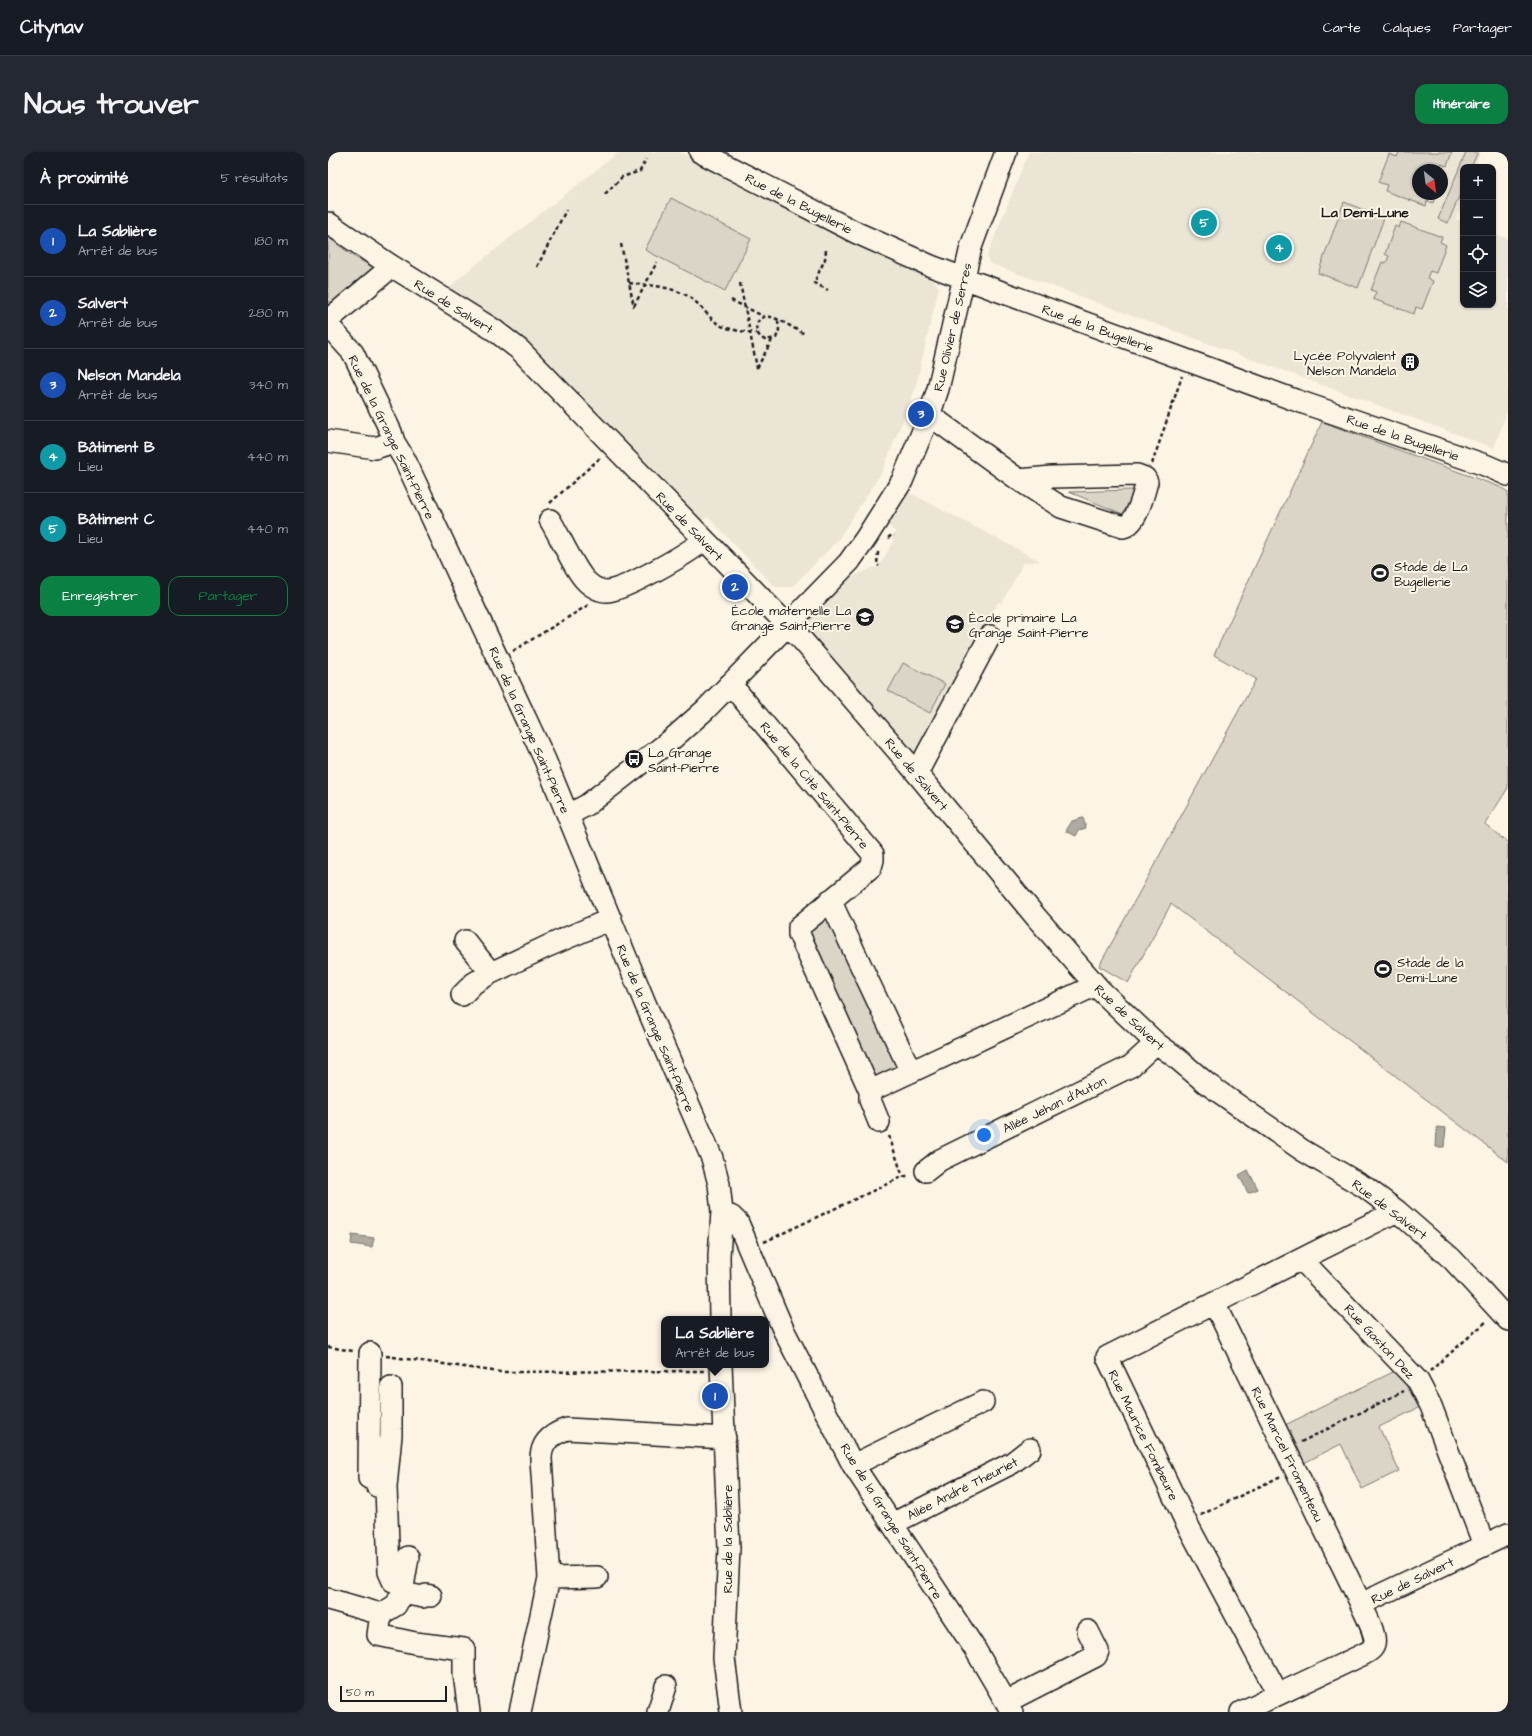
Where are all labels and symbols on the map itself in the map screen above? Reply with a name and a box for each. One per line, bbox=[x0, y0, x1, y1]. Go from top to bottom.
north arrow bbox=[1412, 164, 1448, 200]
street label: Rue de la Bugellerie bbox=[742, 169, 855, 240]
district label: La Demi-Lune bbox=[1321, 203, 1409, 223]
pin: 5 bbox=[1191, 208, 1217, 238]
pin: 4 bbox=[1266, 233, 1292, 263]
street label: Rue Olivier de Serres bbox=[929, 261, 977, 393]
street label: Rue de Salvert bbox=[410, 275, 497, 339]
street label: Rue de la Bugellerie bbox=[1039, 300, 1156, 358]
place label: Lycée Polyvalent Nelson Mandela bbox=[1293, 347, 1397, 380]
building icon: Lycée Polyvalent Nelson Mandela bbox=[1399, 351, 1421, 373]
street label: Rue de la Grange Saint-Pierre bbox=[343, 352, 439, 523]
pin: 3 bbox=[908, 399, 934, 429]
street label: Rue de la Bugellerie bbox=[1344, 410, 1461, 467]
street label: Rue de Salvert bbox=[651, 488, 728, 566]
place label: Stade de La Bugellerie bbox=[1394, 558, 1468, 592]
sports icon: Stade de La Bugellerie bbox=[1369, 562, 1391, 584]
pin: 2 bbox=[722, 572, 748, 602]
place label: École maternelle La Grange Saint-Pierre bbox=[731, 602, 851, 636]
school or university icon: École maternelle La Grange Saint-Pierre bbox=[854, 606, 876, 628]
place label: École primaire La Grange Saint-Pierre bbox=[969, 609, 1089, 643]
school or university icon: École primaire La Grange Saint-Pierre bbox=[944, 613, 966, 635]
street label: Rue de la Grange Saint-Pierre bbox=[483, 644, 574, 817]
street label: Rue de la Cité Saint-Pierre bbox=[756, 718, 873, 853]
street label: Rue de Salvert bbox=[880, 734, 953, 816]
place label: La Grange Saint-Pierre bbox=[648, 744, 719, 777]
bus stop icon: La Grange Saint-Pierre bbox=[623, 748, 645, 770]
street label: Rue de la Grange Saint-Pierre bbox=[611, 942, 699, 1115]
place label: Stade de la Demi-Lune bbox=[1397, 954, 1464, 987]
sports icon: Stade de la Demi-Lune bbox=[1372, 958, 1394, 980]
street label: Rue de Salvert bbox=[1090, 980, 1169, 1056]
street label: Allée Jehan d'Auton bbox=[1000, 1072, 1110, 1138]
your location bbox=[974, 1125, 994, 1145]
street label: Rue de Salvert bbox=[1348, 1175, 1431, 1245]
street label: Rue Gaston Dez bbox=[1340, 1300, 1419, 1383]
street label: Rue Maurice Fombeure bbox=[1104, 1367, 1183, 1504]
pin: 1 bbox=[702, 1381, 728, 1411]
street label: Rue Marcel Fromenteau bbox=[1247, 1384, 1328, 1525]
street label: Rue de la Grange Saint-Pierre bbox=[835, 1440, 947, 1603]
street label: Allée André Theuriet bbox=[904, 1453, 1022, 1525]
street label: Rue de la Sablière bbox=[719, 1485, 737, 1593]
street label: Rue de Salvert bbox=[1368, 1553, 1458, 1609]
scale bar bbox=[340, 1684, 447, 1703]

